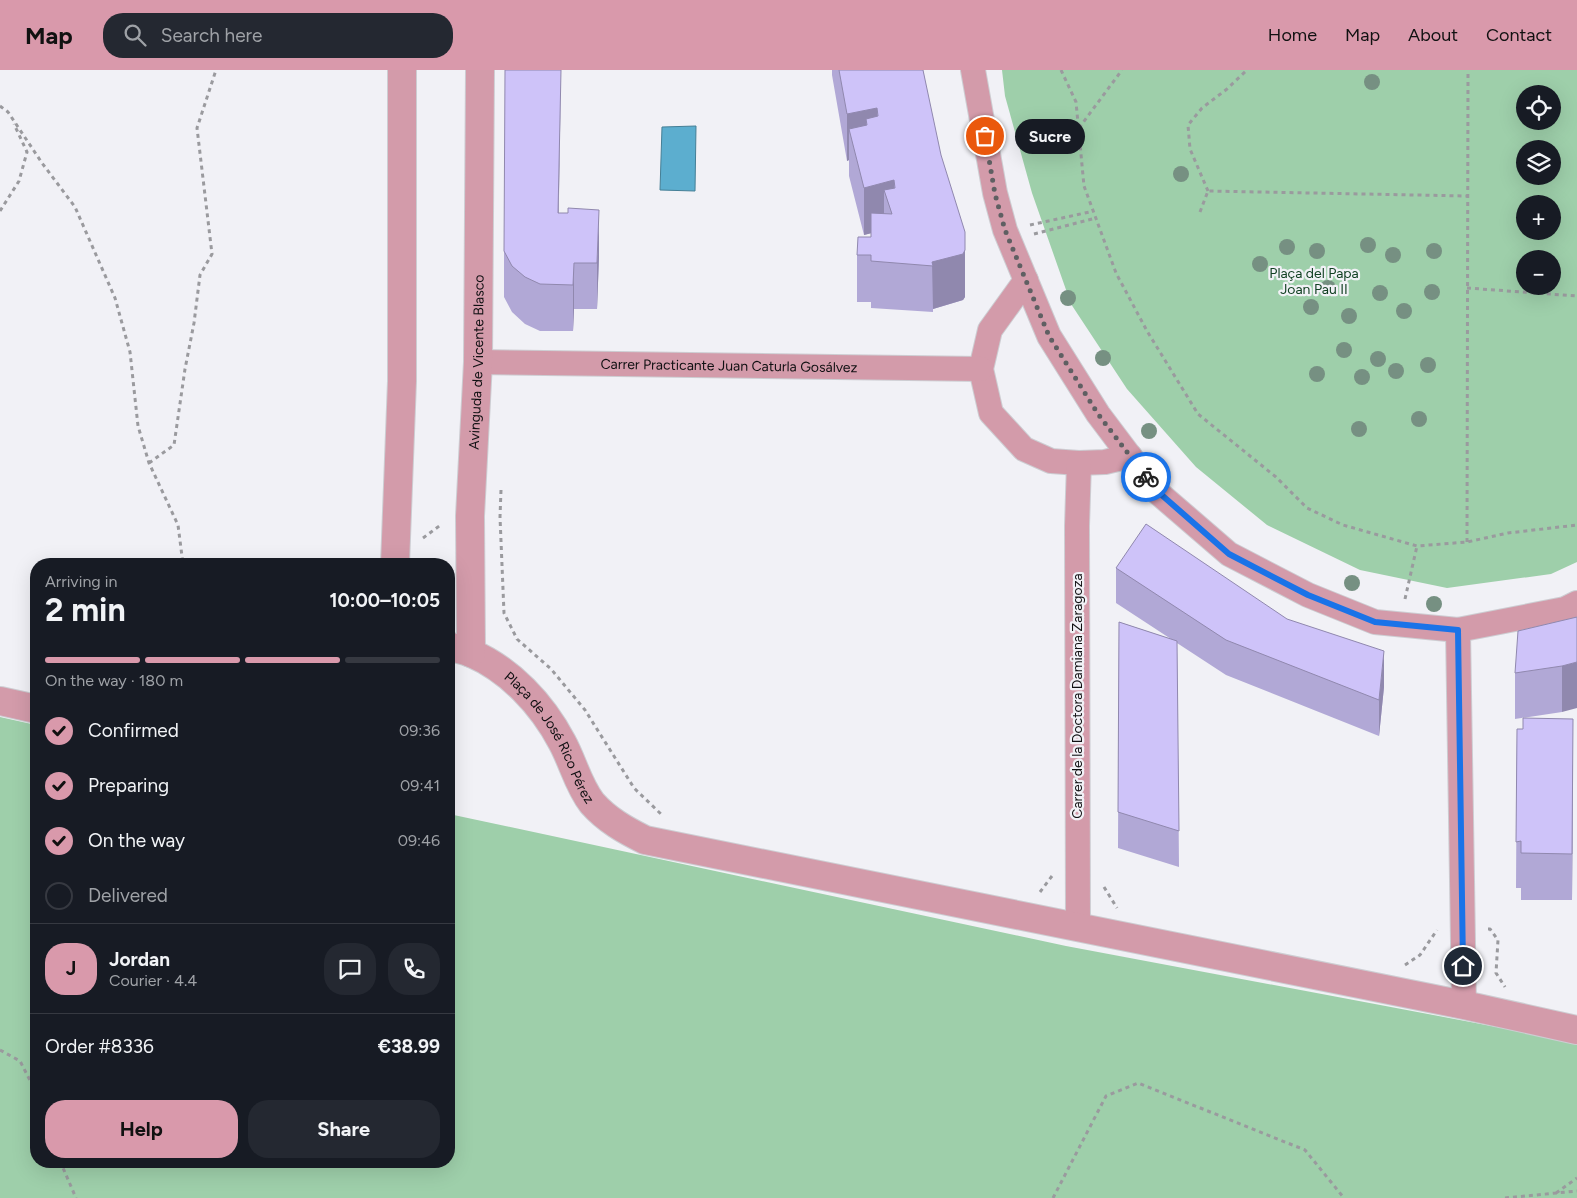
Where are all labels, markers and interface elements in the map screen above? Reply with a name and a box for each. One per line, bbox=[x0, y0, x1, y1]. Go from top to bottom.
search box bbox=[103, 13, 453, 58]
text: Map bbox=[25, 21, 73, 50]
icon: search bbox=[121, 21, 149, 49]
text: Search here bbox=[161, 24, 262, 47]
text: Home bbox=[1268, 24, 1317, 46]
text: Map bbox=[1345, 24, 1380, 46]
text: About bbox=[1408, 24, 1458, 46]
text: Contact bbox=[1486, 24, 1552, 46]
map controls bbox=[1516, 85, 1561, 295]
button: locate bbox=[1516, 85, 1561, 130]
pin bbox=[964, 115, 1006, 157]
callout: Sucre bbox=[1015, 118, 1085, 154]
icon: bag bbox=[971, 122, 999, 150]
text: Sucre bbox=[1029, 127, 1071, 146]
button: layers bbox=[1516, 140, 1561, 185]
button: + bbox=[1516, 195, 1561, 240]
button: − bbox=[1516, 250, 1561, 295]
park label: Plaça del Papa Joan Pau II bbox=[1269, 265, 1359, 298]
street label: Avinguda de Vicente Blasco bbox=[465, 275, 488, 450]
street label: Carrer Practicante Juan Caturla Gosálvez bbox=[600, 356, 858, 376]
courier bbox=[1121, 452, 1171, 502]
icon: bike bbox=[1132, 463, 1160, 491]
text: Arriving in bbox=[45, 572, 117, 591]
street label: Carrer de la Doctora Damiana Zaragoza bbox=[1069, 573, 1086, 819]
text: 10:00–10:05 bbox=[329, 589, 440, 612]
text: 2 min bbox=[45, 591, 126, 629]
street label: Plaça de José Rico Pérez bbox=[501, 668, 598, 807]
text: On the way · 180 m bbox=[45, 671, 183, 690]
icon: check bbox=[45, 717, 73, 745]
text: Confirmed bbox=[88, 719, 179, 742]
text: 09:36 bbox=[399, 721, 440, 740]
icon: check bbox=[45, 772, 73, 800]
text: Preparing bbox=[88, 774, 169, 797]
text: 09:41 bbox=[400, 776, 440, 795]
icon: check bbox=[45, 827, 73, 855]
text: On the way bbox=[88, 829, 185, 852]
text: 09:46 bbox=[398, 831, 440, 850]
text: Delivered bbox=[88, 884, 168, 907]
button: chat bbox=[324, 943, 376, 995]
button: phone bbox=[388, 943, 440, 995]
pin bbox=[1442, 945, 1484, 987]
text: Jordan bbox=[109, 948, 170, 971]
icon: home bbox=[1449, 952, 1477, 980]
text: J bbox=[66, 957, 76, 980]
text: Courier · 4.4 bbox=[109, 971, 197, 990]
text: Order #8336 bbox=[45, 1035, 154, 1058]
text: €38.99 bbox=[378, 1035, 440, 1058]
button: Help bbox=[45, 1100, 238, 1158]
button: Share bbox=[248, 1100, 440, 1158]

